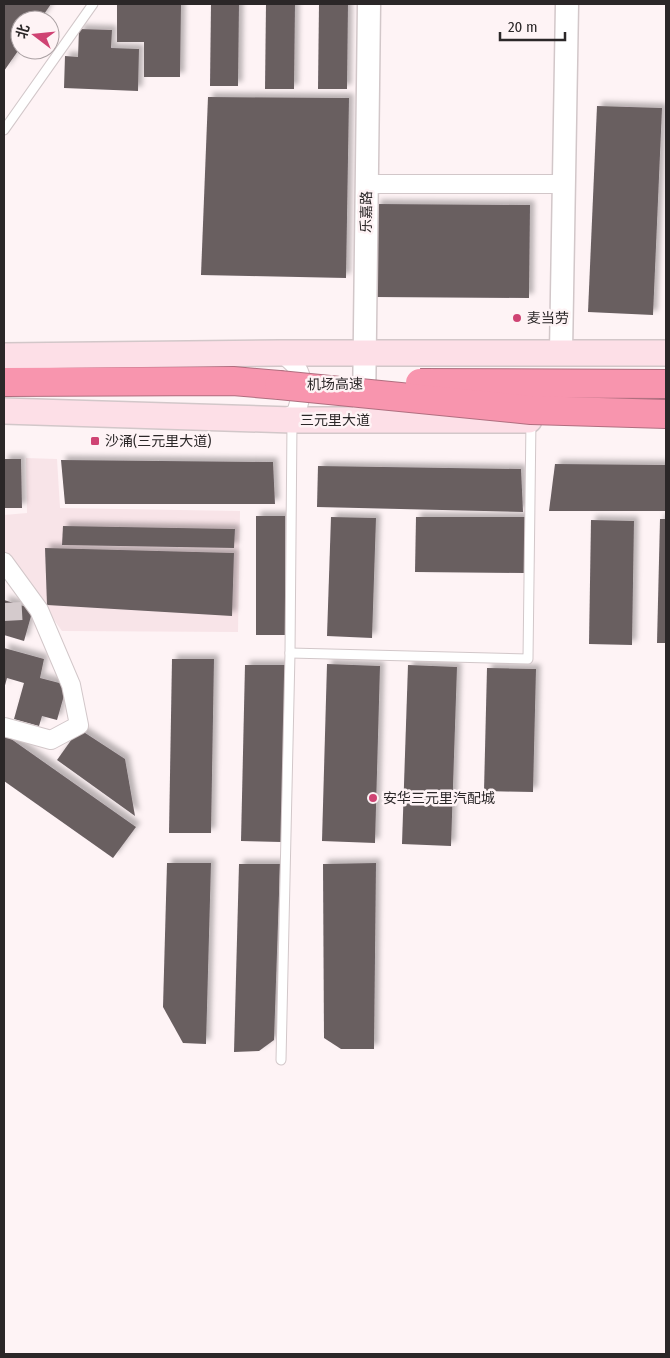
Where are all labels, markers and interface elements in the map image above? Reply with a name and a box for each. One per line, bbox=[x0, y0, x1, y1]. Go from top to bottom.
north arrow bbox=[10, 10, 60, 60]
scale bar bbox=[500, 10, 565, 42]
text: 20 m bbox=[508, 18, 538, 36]
text: 北 bbox=[13, 22, 33, 41]
street label: 乐嘉路 bbox=[358, 191, 375, 233]
place label: 麦当劳 bbox=[527, 310, 569, 327]
marker: 麦当劳 bbox=[511, 312, 523, 324]
street label: 机场高速 bbox=[307, 376, 363, 393]
street label: 三元里大道 bbox=[300, 412, 370, 429]
place label: 沙涌(三元里大道) bbox=[105, 433, 211, 450]
marker: 沙涌(三元里大道) bbox=[89, 435, 101, 447]
place label: 安华三元里汽配城 bbox=[383, 790, 495, 807]
marker: 安华三元里汽配城 bbox=[367, 792, 379, 804]

